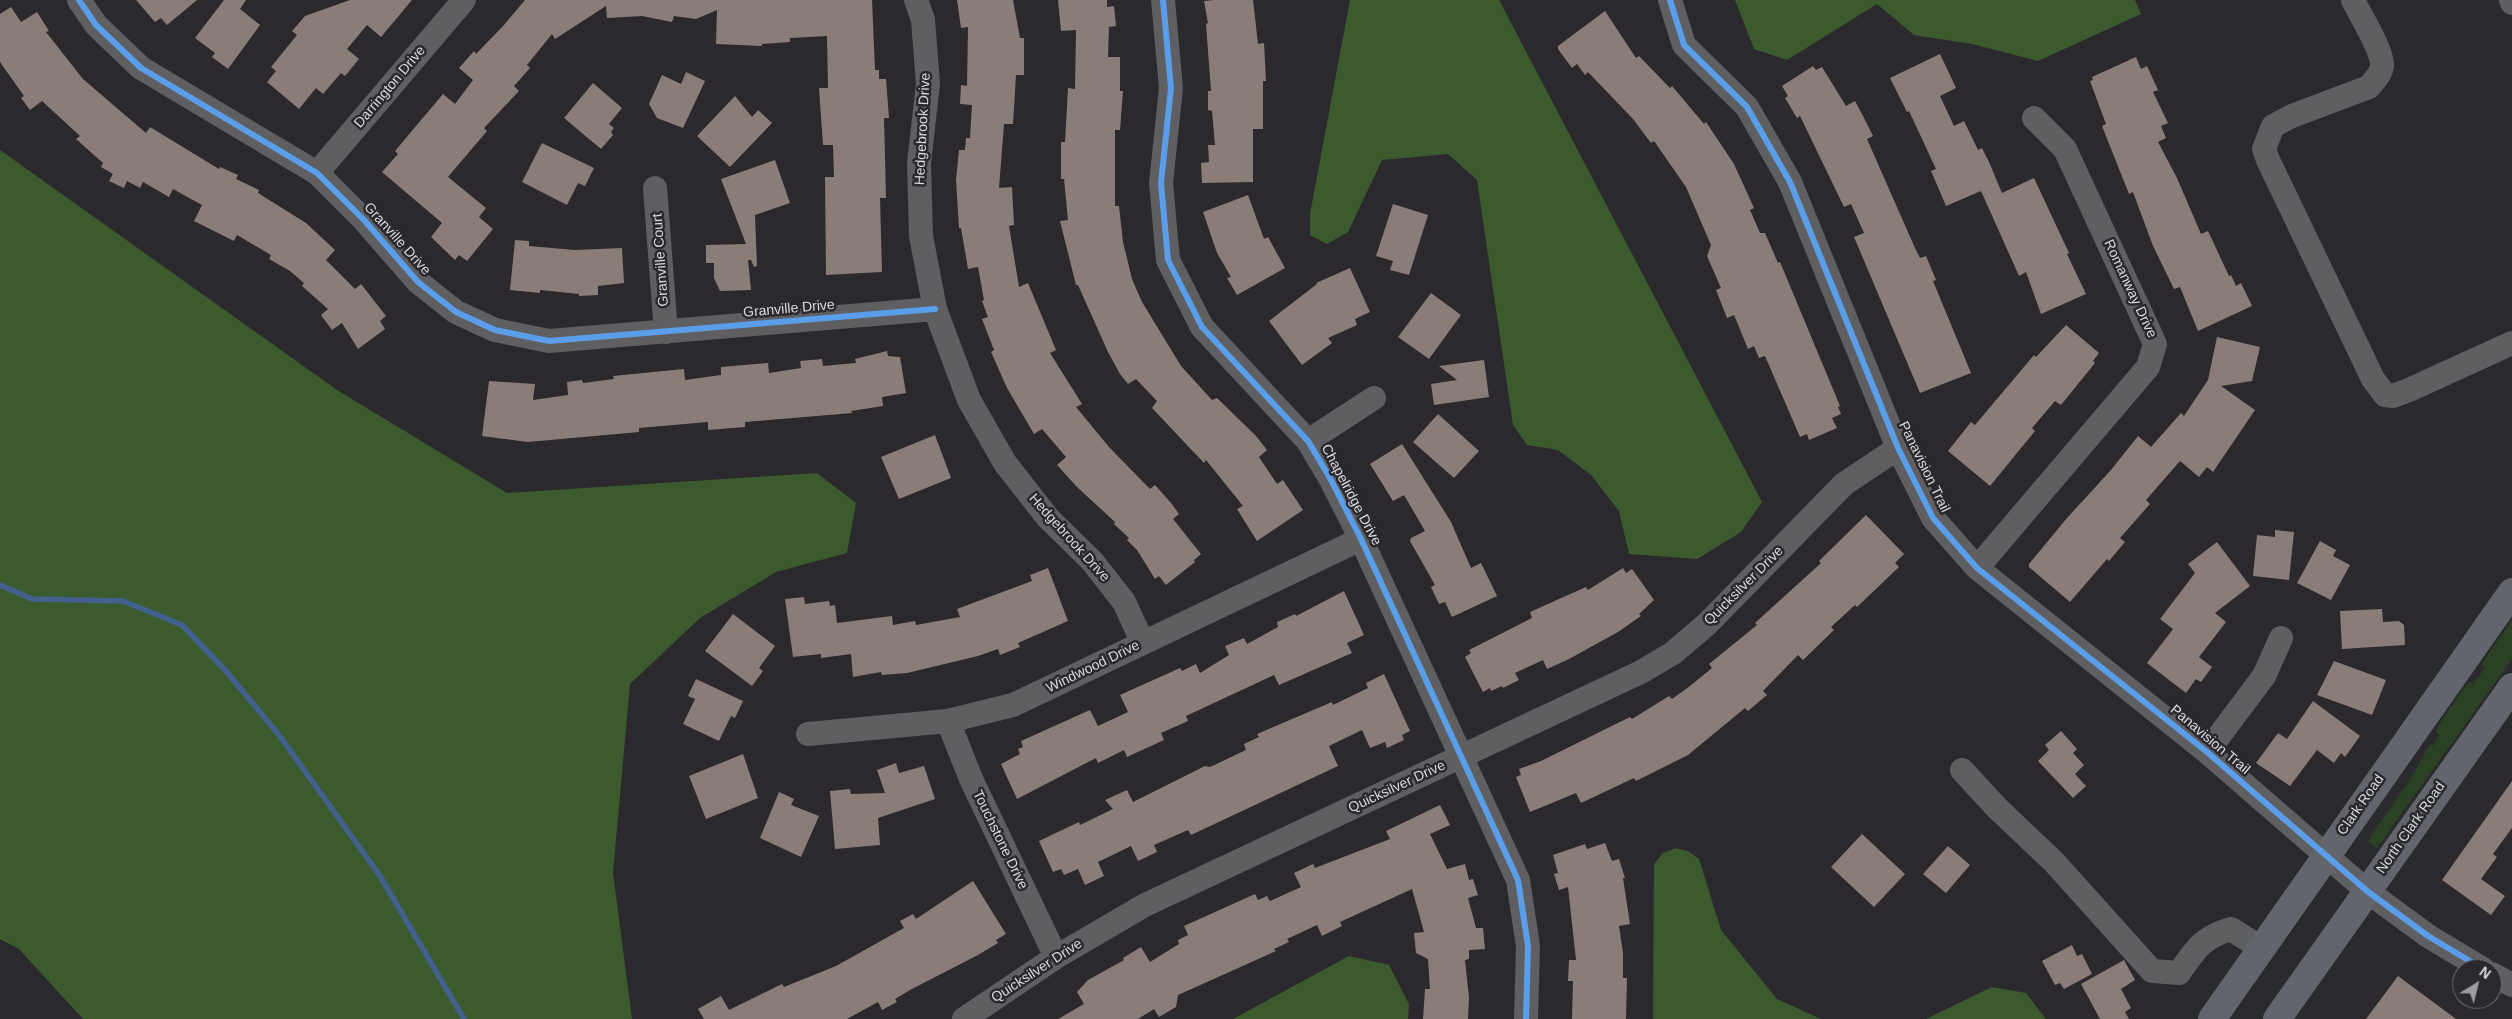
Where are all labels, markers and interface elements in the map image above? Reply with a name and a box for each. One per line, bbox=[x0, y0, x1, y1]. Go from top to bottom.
street label: Darrington Drive bbox=[351, 43, 429, 131]
street label: Hedgebrook Drive bbox=[912, 72, 934, 186]
street label: Granville Drive bbox=[360, 199, 434, 279]
street label: Granville Court bbox=[649, 213, 673, 307]
street label: Romanway Drive bbox=[2100, 237, 2160, 341]
street label: Granville Drive bbox=[743, 297, 835, 321]
street label: Panavision Trail bbox=[1895, 419, 1953, 515]
street label: Chapelridge Drive bbox=[1317, 442, 1385, 548]
street label: Hedgebrook Drive bbox=[1025, 490, 1113, 586]
street label: Quicksilver Drive bbox=[1701, 543, 1787, 629]
street label: Windwood Drive bbox=[1044, 637, 1142, 697]
street label: Panavision Trail bbox=[2167, 702, 2253, 778]
street label: Quicksilver Drive bbox=[1346, 757, 1448, 817]
street label: Clark Road bbox=[2334, 772, 2388, 838]
street label: North Clark Road bbox=[2373, 779, 2449, 877]
street label: Touchstone Drive bbox=[969, 788, 1031, 892]
street label: Quicksilver Drive bbox=[988, 935, 1086, 1007]
north arrow bbox=[2452, 959, 2502, 1009]
text: N bbox=[2476, 963, 2494, 982]

